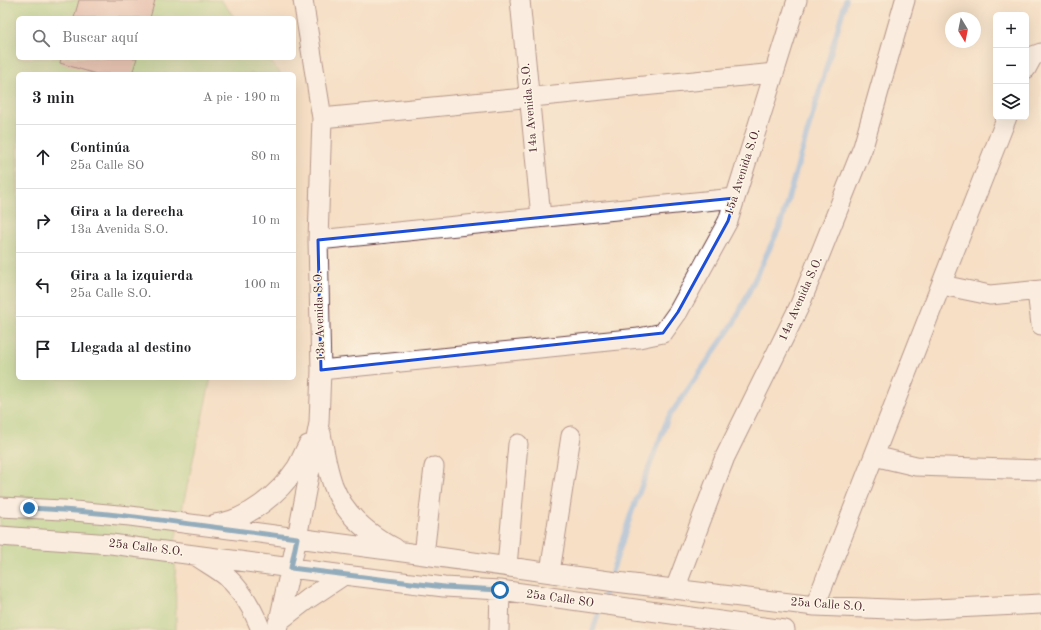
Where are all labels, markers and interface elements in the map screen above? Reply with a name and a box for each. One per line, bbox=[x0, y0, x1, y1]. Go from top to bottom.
north arrow bbox=[945, 12, 981, 48]
map controls bbox=[993, 12, 1029, 120]
button: + bbox=[993, 12, 1029, 48]
search box bbox=[16, 16, 296, 60]
icon: search bbox=[30, 27, 52, 49]
text: Buscar aquí bbox=[62, 31, 138, 46]
button: − bbox=[993, 48, 1029, 84]
street label: 14a Avenida S.O. bbox=[520, 62, 540, 154]
button: layers bbox=[993, 84, 1029, 120]
text: 3 min bbox=[32, 90, 75, 107]
text: A pie · 190 m bbox=[203, 91, 280, 104]
street label: 15a Avenida S.O. bbox=[722, 127, 763, 217]
text: Continúa bbox=[70, 141, 130, 156]
icon: ahead bbox=[32, 146, 54, 168]
text: 80 m bbox=[251, 150, 280, 163]
text: 25a Calle SO bbox=[70, 159, 144, 172]
text: Gira a la derecha bbox=[70, 205, 184, 220]
icon: right bbox=[32, 210, 54, 232]
text: 10 m bbox=[251, 214, 280, 227]
text: 13a Avenida S.O. bbox=[70, 223, 168, 236]
street label: 14a Avenida S.O. bbox=[777, 255, 825, 343]
text: Gira a la izquierda bbox=[70, 269, 193, 284]
street label: 13a Avenida S.O. bbox=[312, 270, 328, 362]
icon: left bbox=[32, 274, 54, 296]
text: 100 m bbox=[243, 278, 280, 291]
text: 25a Calle S.O. bbox=[70, 287, 151, 300]
icon: arrive bbox=[32, 338, 54, 360]
text: Llegada al destino bbox=[70, 341, 191, 356]
route end bbox=[20, 499, 38, 517]
street label: 25a Calle S.O. bbox=[108, 536, 184, 559]
route start bbox=[491, 581, 509, 599]
street label: 25a Calle SO bbox=[525, 587, 595, 610]
street label: 25a Calle S.O. bbox=[790, 595, 866, 614]

